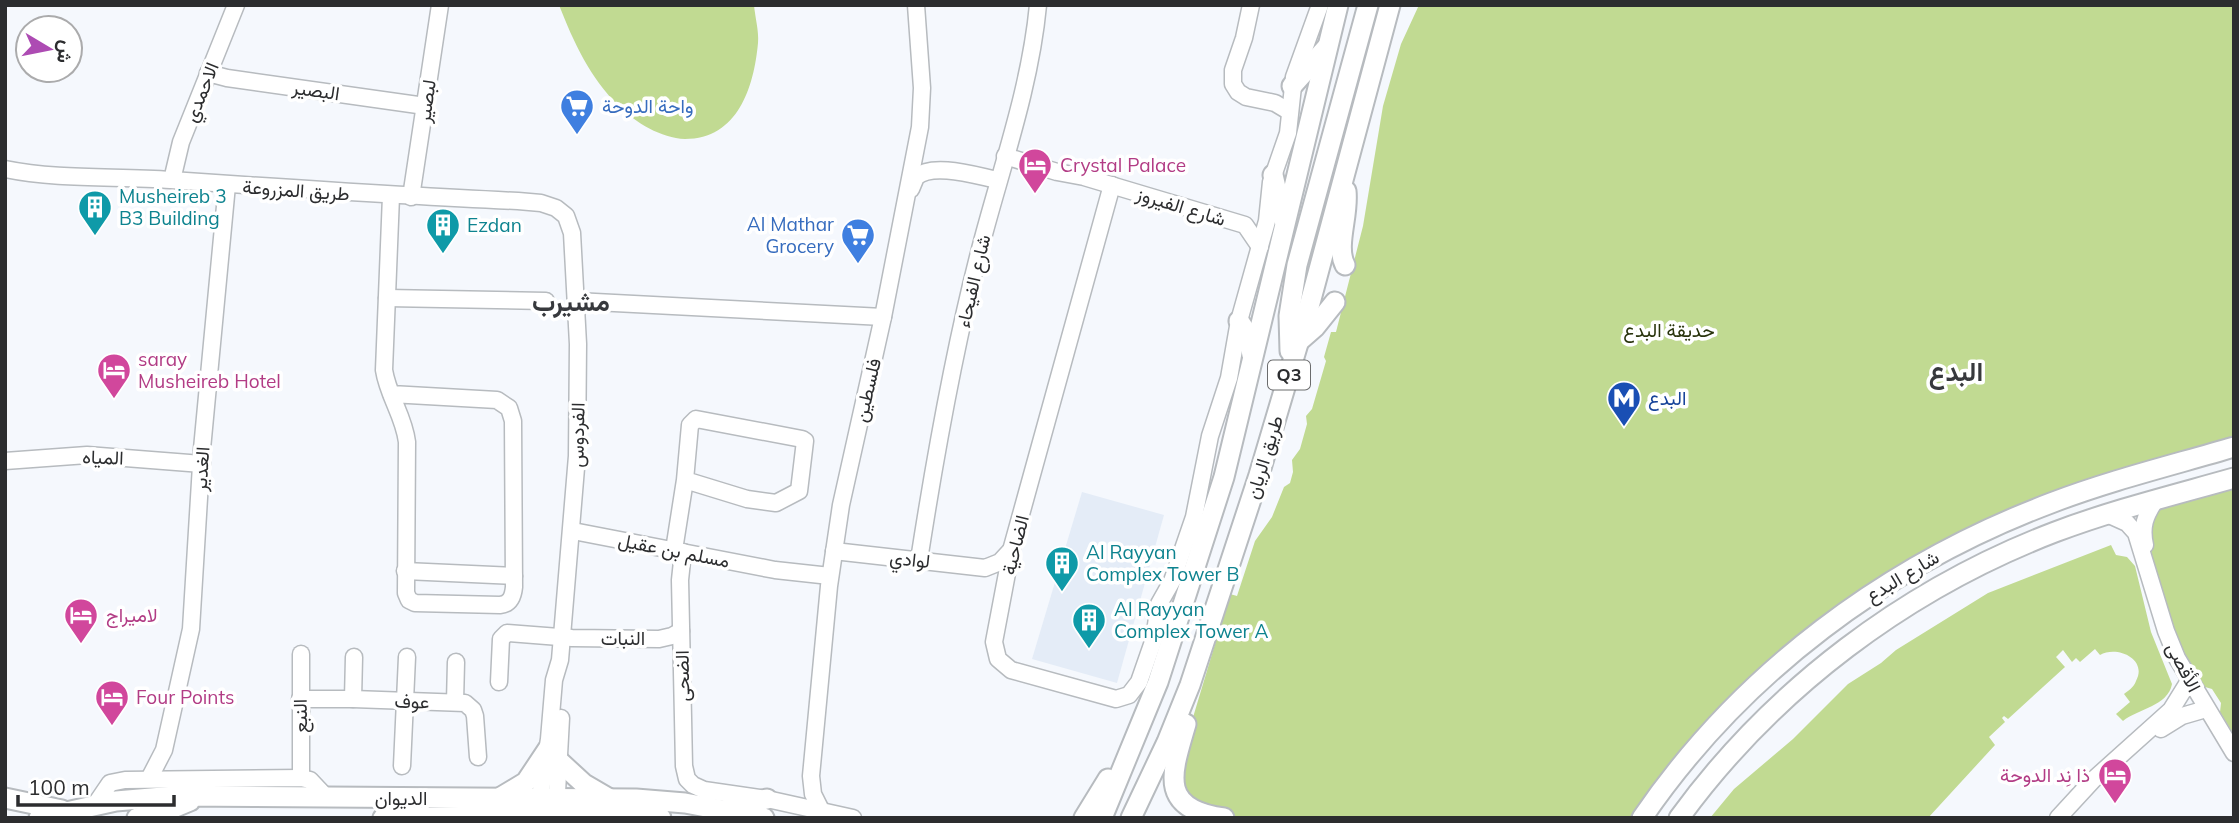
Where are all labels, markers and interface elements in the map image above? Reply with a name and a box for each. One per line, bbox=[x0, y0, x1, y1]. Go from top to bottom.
north arrow bbox=[14, 14, 84, 84]
text: ش bbox=[52, 39, 80, 65]
street label: الاحمدي bbox=[178, 59, 228, 127]
street label: البصير bbox=[290, 75, 341, 105]
street label: لبصير bbox=[411, 78, 441, 125]
supermarket icon: واحة الدوحة bbox=[558, 87, 596, 136]
place label: واحة الدوحة bbox=[602, 94, 693, 118]
hotel icon: Crystal Palace bbox=[1016, 146, 1054, 195]
place label: Crystal Palace bbox=[1060, 153, 1186, 177]
street label: طريق المزروعة bbox=[242, 174, 350, 206]
street label: شارع الفيروز bbox=[1132, 181, 1229, 232]
place label: Musheireb 3 B3 Building bbox=[119, 184, 227, 230]
building icon: Musheireb 3 B3 Building bbox=[76, 188, 114, 237]
building icon: Ezdan bbox=[424, 206, 462, 255]
place label: Al Mathar Grocery bbox=[747, 212, 834, 258]
place label: Ezdan bbox=[467, 213, 522, 237]
supermarket icon: Al Mathar Grocery bbox=[839, 216, 877, 265]
street label: شارع الفيحاء bbox=[951, 232, 996, 330]
district label: مشيرب bbox=[532, 285, 610, 318]
park label: حديقة البدع bbox=[1623, 318, 1715, 343]
place label: saray Musheireb Hotel bbox=[138, 347, 281, 393]
hotel icon: saray Musheireb Hotel bbox=[95, 351, 133, 400]
district label: البدع bbox=[1929, 355, 1983, 390]
street label: فلسطين bbox=[848, 356, 886, 424]
road number: Q3 bbox=[1268, 360, 1310, 390]
metro station icon: البدع bbox=[1605, 379, 1643, 428]
place label: البدع bbox=[1648, 386, 1686, 411]
street label: الفردوس bbox=[564, 402, 590, 468]
street label: طريق الريان bbox=[1240, 412, 1288, 502]
street label: المياه bbox=[82, 444, 124, 470]
street label: الغدير bbox=[187, 446, 215, 493]
street label: الضاحية bbox=[996, 513, 1034, 577]
street label: مسلم بن عقيل bbox=[616, 527, 732, 574]
place label: Al Rayyan Complex Tower B bbox=[1086, 540, 1239, 586]
building icon: Al Rayyan Complex Tower B bbox=[1043, 544, 1081, 593]
street label: لوادي bbox=[888, 545, 932, 577]
street label: شارع البدع bbox=[1861, 545, 1944, 608]
hotel icon: لاميراج bbox=[62, 596, 100, 645]
place label: Al Rayyan Complex Tower A bbox=[1114, 597, 1268, 643]
building icon: Al Rayyan Complex Tower A bbox=[1070, 601, 1108, 650]
place label: لاميراج bbox=[106, 603, 158, 628]
street label: النبات bbox=[601, 626, 645, 650]
street label: الأقصى bbox=[2161, 638, 2207, 696]
street label: الضحى bbox=[670, 650, 694, 702]
hotel icon: Four Points bbox=[93, 678, 131, 727]
place label: Four Points bbox=[136, 685, 235, 709]
street label: عوف bbox=[394, 688, 430, 714]
street label: النبع bbox=[288, 699, 314, 733]
hotel icon: ذا نِد الدوحة bbox=[2096, 756, 2134, 805]
place label: ذا نِد الدوحة bbox=[2000, 763, 2090, 787]
scale bar bbox=[18, 764, 173, 808]
text: 100 m bbox=[28, 774, 90, 800]
street label: الديوان bbox=[375, 786, 427, 810]

